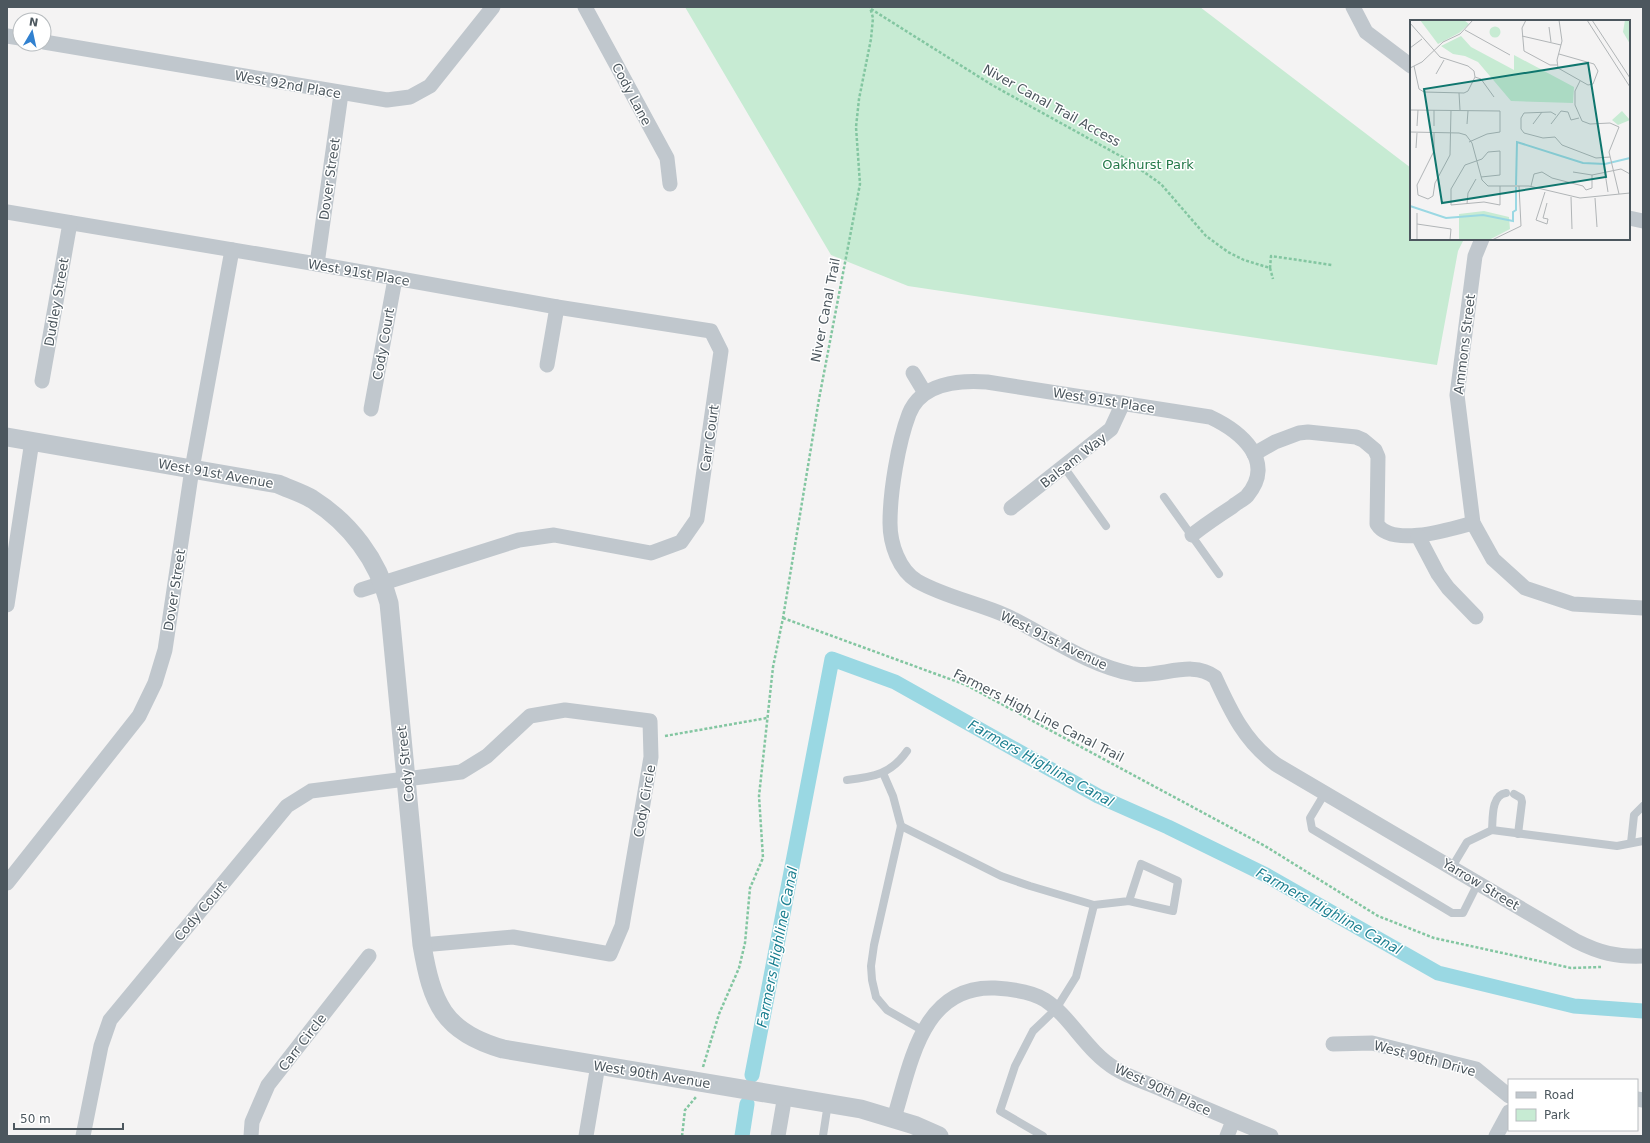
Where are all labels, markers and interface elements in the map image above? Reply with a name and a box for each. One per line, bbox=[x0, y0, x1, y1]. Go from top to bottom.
north arrow bbox=[12, 12, 52, 52]
text: N bbox=[28, 15, 39, 30]
inset map bbox=[1410, 20, 1630, 240]
street label: Cody Lane bbox=[609, 60, 654, 128]
street label: Niver Canal Trail Access bbox=[980, 61, 1123, 150]
street label: West 92nd Place bbox=[234, 68, 342, 101]
street label: Dover Street bbox=[316, 137, 343, 221]
park label: Oakhurst Park bbox=[1102, 157, 1194, 172]
street label: West 91st Place bbox=[307, 256, 411, 289]
street label: Dudley Street bbox=[41, 257, 72, 347]
street label: Niver Canal Trail bbox=[808, 257, 843, 364]
street label: Ammons Street bbox=[1451, 293, 1478, 395]
street label: Cody Court bbox=[370, 307, 397, 381]
street label: West 91st Place bbox=[1052, 385, 1156, 416]
street label: Carr Court bbox=[697, 404, 722, 472]
street label: Balsam Way bbox=[1037, 430, 1110, 491]
street label: West 91st Avenue bbox=[157, 456, 275, 491]
street label: Dover Street bbox=[161, 548, 188, 632]
street label: West 91st Avenue bbox=[998, 608, 1110, 673]
street label: Farmers High Line Canal Trail bbox=[951, 666, 1126, 765]
water label: Farmers Highline Canal bbox=[966, 716, 1117, 810]
street label: Cody Street bbox=[394, 725, 417, 803]
street label: Cody Circle bbox=[631, 764, 658, 839]
street label: Yarrow Street bbox=[1439, 855, 1522, 913]
water label: Farmers Highline Canal bbox=[1254, 864, 1405, 958]
water label: Farmers Highline Canal bbox=[754, 865, 800, 1029]
street label: Cody Court bbox=[171, 879, 230, 944]
street label: Carr Circle bbox=[276, 1011, 329, 1074]
street label: West 90th Drive bbox=[1372, 1038, 1477, 1079]
street label: West 90th Avenue bbox=[592, 1058, 712, 1091]
street label: West 90th Place bbox=[1112, 1061, 1213, 1118]
legend bbox=[1508, 1079, 1638, 1131]
text: Road bbox=[1544, 1088, 1574, 1102]
scale bar bbox=[14, 1105, 123, 1131]
text: Park bbox=[1544, 1108, 1570, 1122]
text: 50 m bbox=[20, 1112, 51, 1126]

